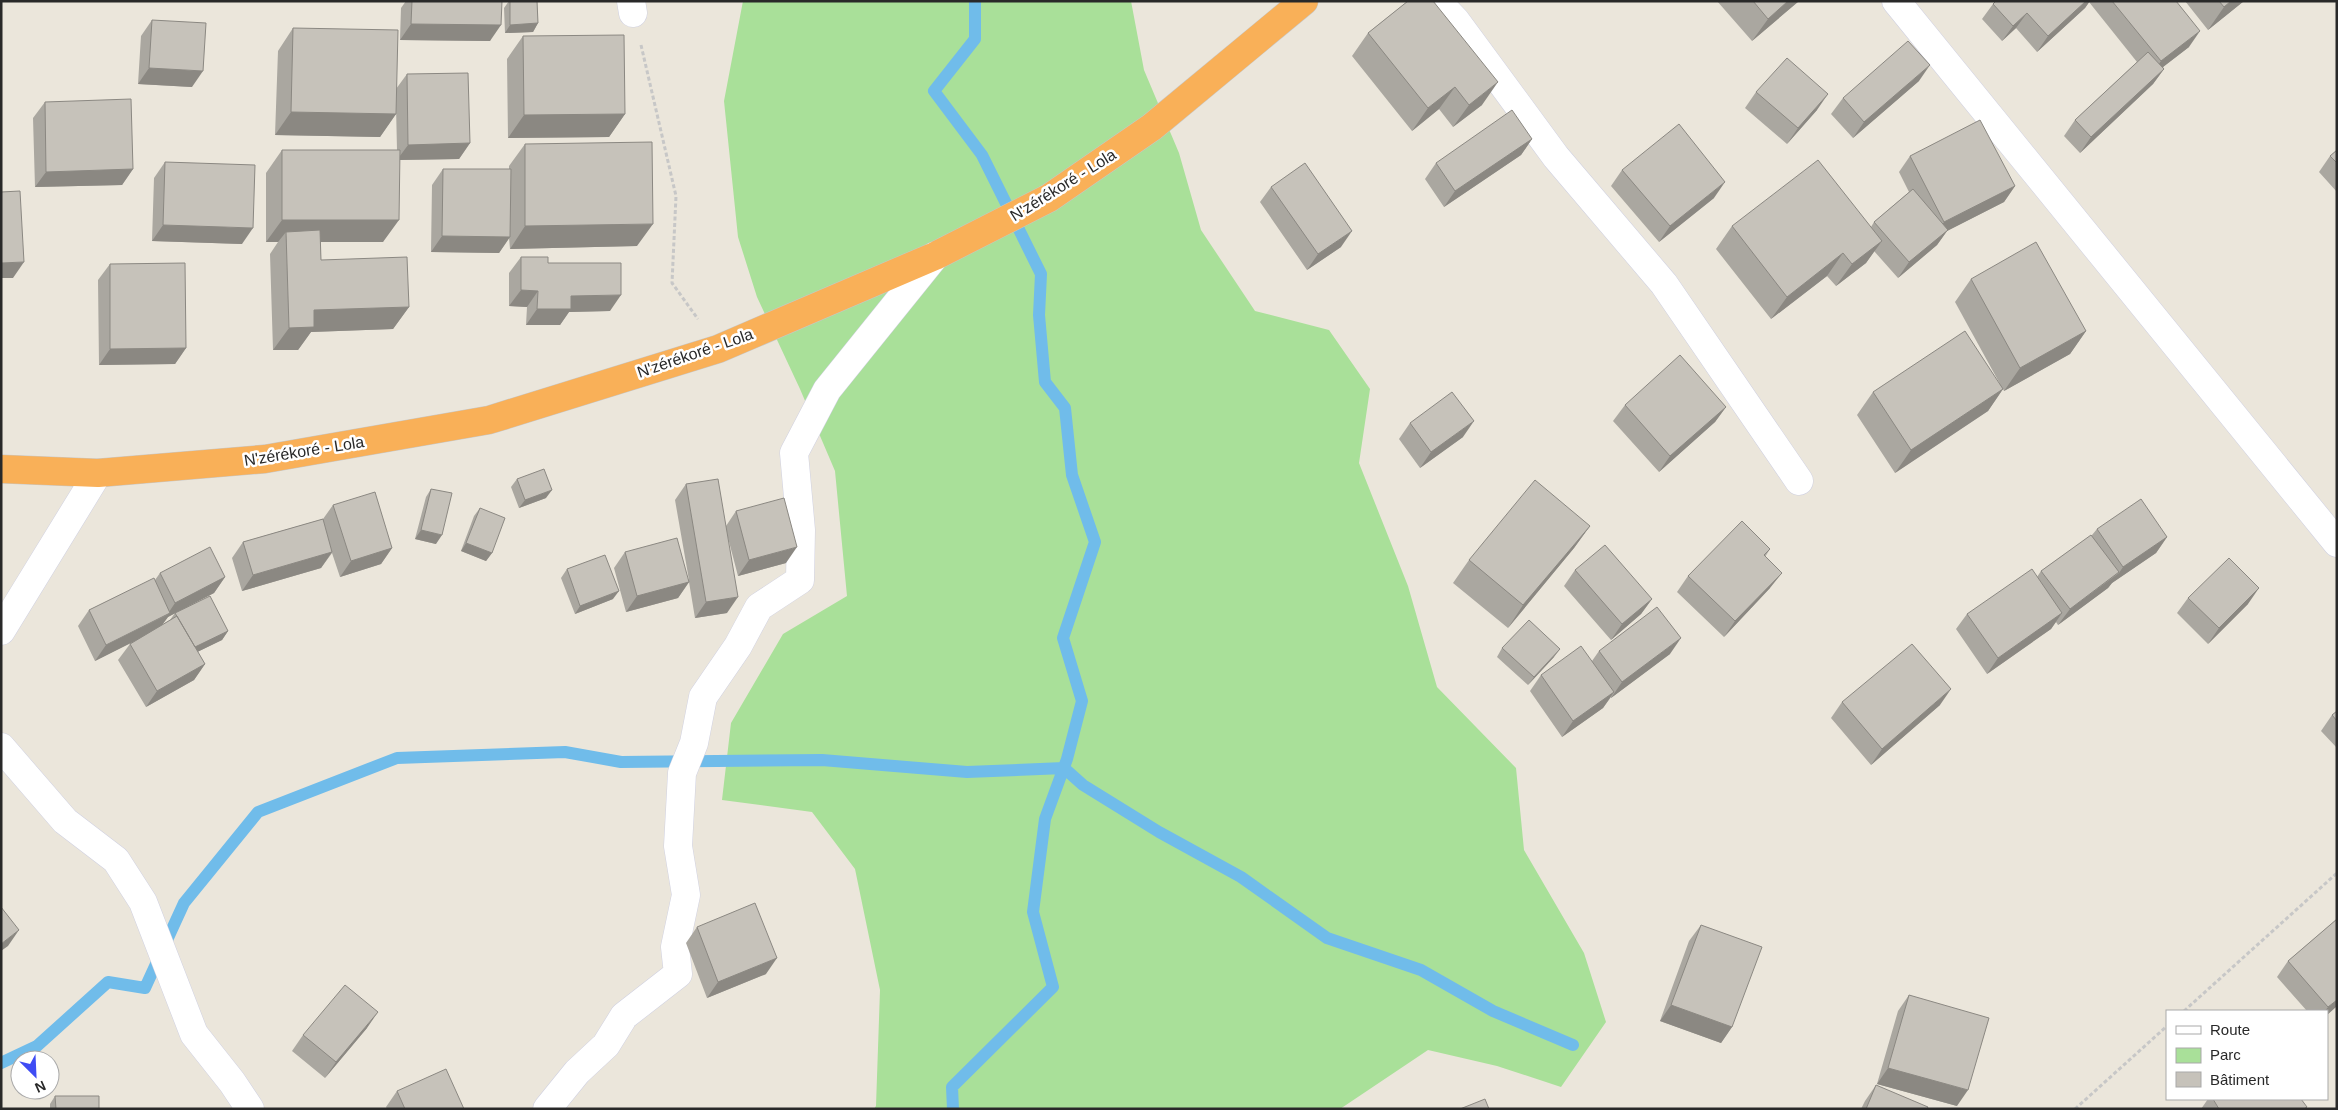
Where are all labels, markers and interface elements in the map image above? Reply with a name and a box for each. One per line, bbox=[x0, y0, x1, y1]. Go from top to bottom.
street label: N'zérékoré - Lola bbox=[1007, 146, 1119, 224]
street label: N'zérékoré - Lola bbox=[635, 325, 755, 381]
street label: N'zérékoré - Lola bbox=[243, 433, 365, 469]
legend bbox=[2166, 1010, 2328, 1100]
text: Route bbox=[2210, 1021, 2250, 1038]
text: Parc bbox=[2210, 1046, 2241, 1063]
north arrow bbox=[10, 1050, 60, 1100]
text: Bâtiment bbox=[2210, 1071, 2270, 1088]
text: N bbox=[32, 1078, 48, 1096]

